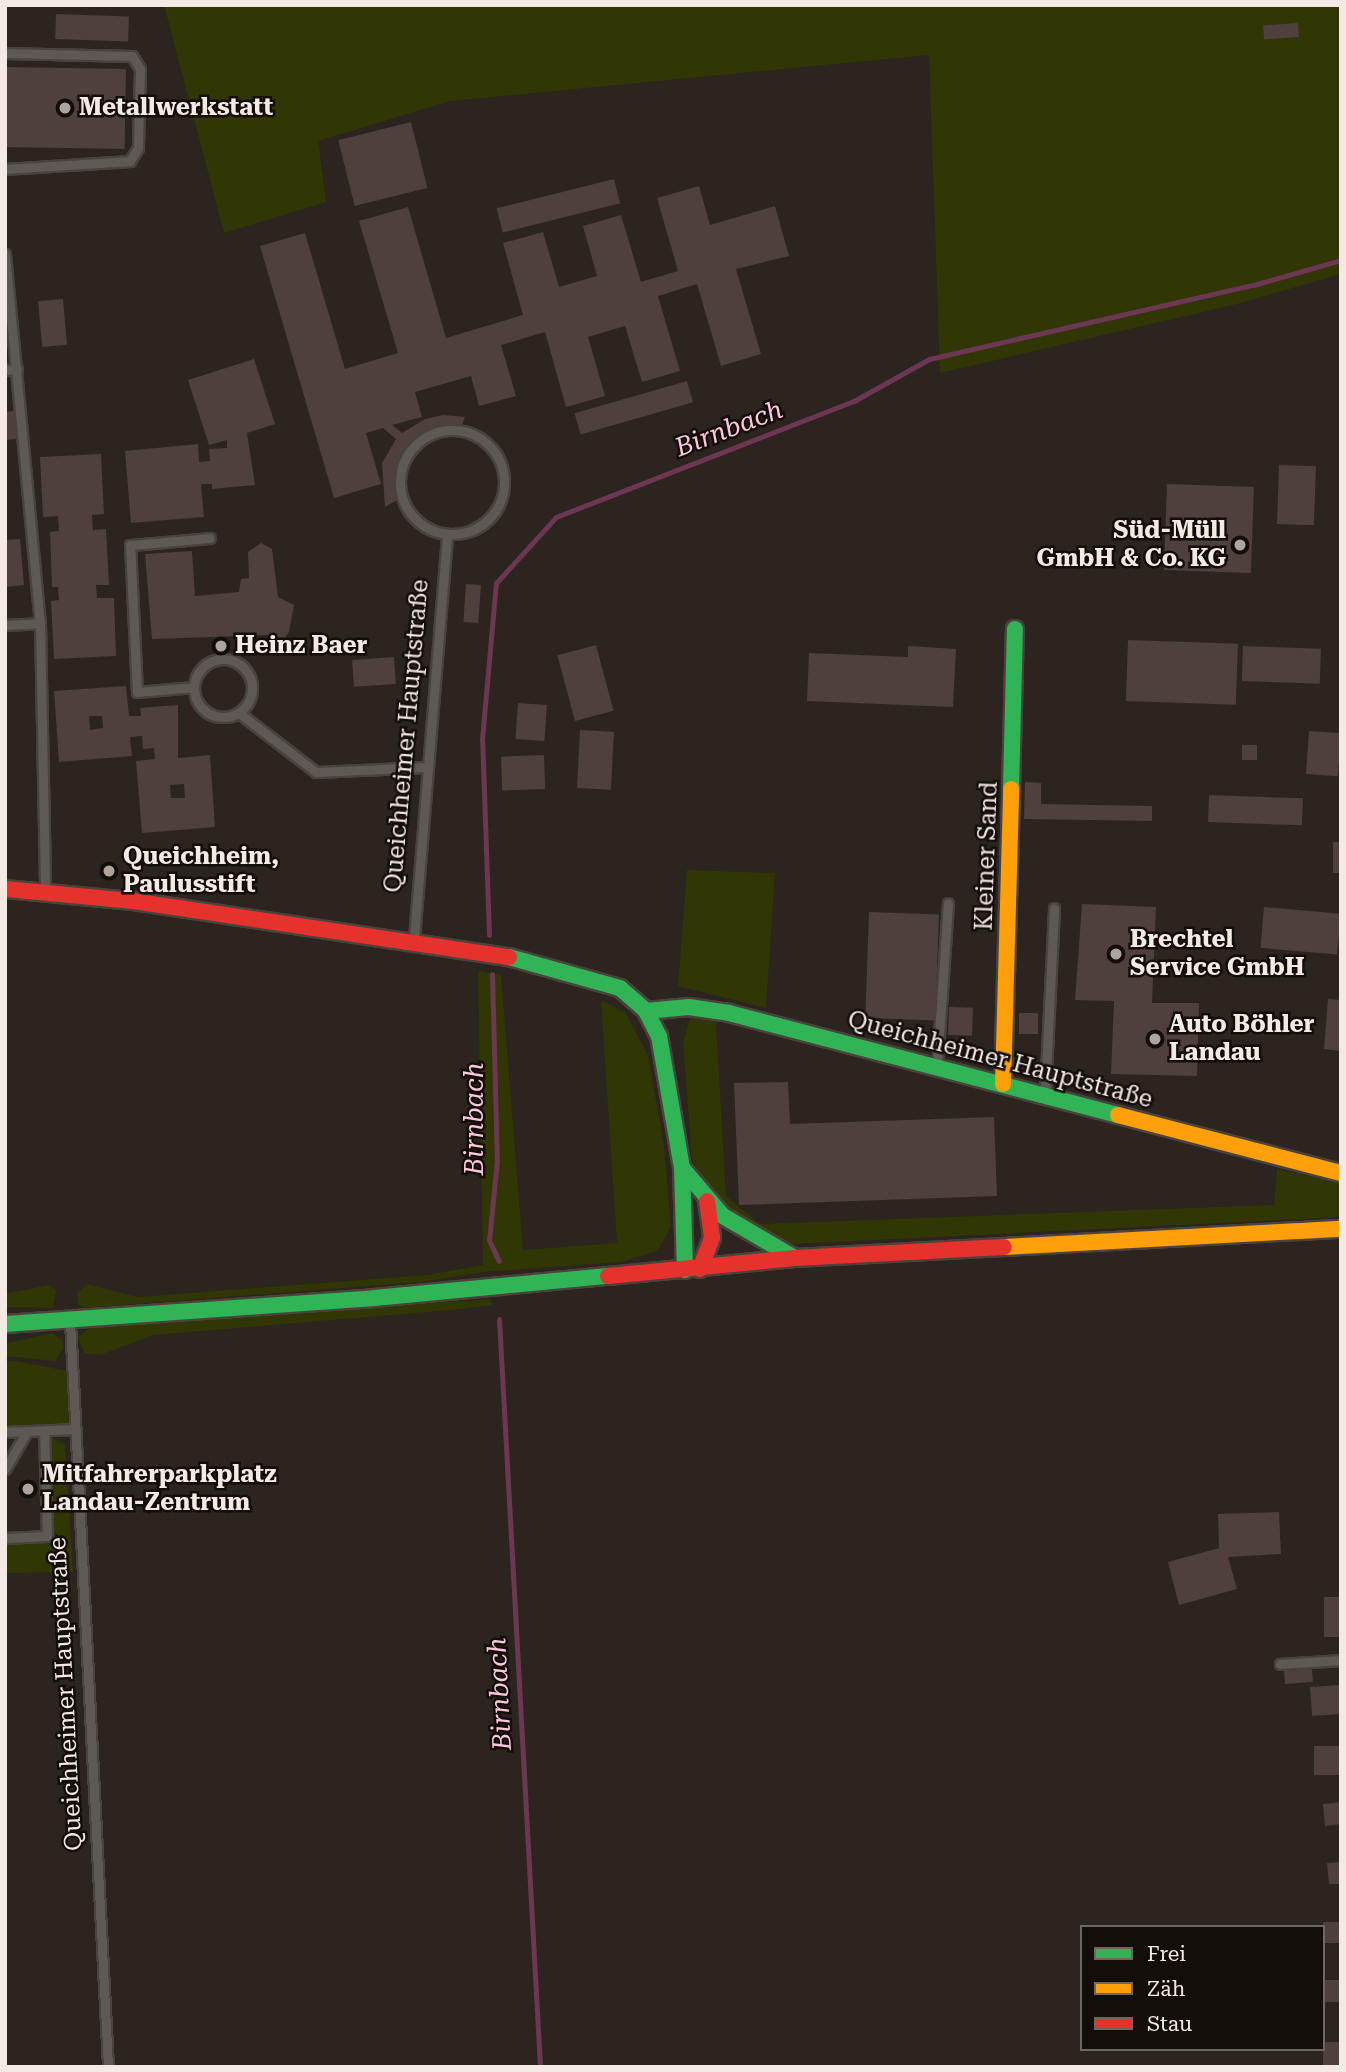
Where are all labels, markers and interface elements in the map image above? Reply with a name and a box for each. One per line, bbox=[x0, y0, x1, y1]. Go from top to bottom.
place label: Metallwerkstatt bbox=[79, 94, 273, 122]
marker: Metallwerkstatt bbox=[57, 100, 73, 116]
water label: Birnbach bbox=[671, 394, 787, 464]
place label: Süd-Müll GmbH & Co. KG bbox=[1036, 517, 1226, 573]
marker: Süd-Müll GmbH & Co. KG bbox=[1232, 537, 1248, 553]
street label: Queichheimer Hauptstraße bbox=[379, 578, 435, 894]
place label: Heinz Baer bbox=[235, 632, 367, 660]
marker: Heinz Baer bbox=[213, 638, 229, 654]
street label: Kleiner Sand bbox=[970, 781, 1004, 931]
place label: Queichheim, Paulusstift bbox=[123, 843, 279, 899]
marker: Queichheim, Paulusstift bbox=[101, 863, 117, 879]
place label: Brechtel Service GmbH bbox=[1130, 926, 1305, 982]
marker: Brechtel Service GmbH bbox=[1108, 946, 1124, 962]
street label: Queichheimer Hauptstraße bbox=[845, 1005, 1155, 1115]
place label: Auto Böhler Landau bbox=[1169, 1011, 1315, 1067]
marker: Auto Böhler Landau bbox=[1147, 1031, 1163, 1047]
water label: Birnbach bbox=[459, 1063, 491, 1175]
place label: Mitfahrerparkplatz Landau-Zentrum bbox=[42, 1461, 277, 1517]
marker: Mitfahrerparkplatz Landau-Zentrum bbox=[20, 1481, 36, 1497]
street label: Queichheimer Hauptstraße bbox=[43, 1536, 89, 1852]
water label: Birnbach bbox=[481, 1637, 519, 1751]
legend bbox=[1080, 1925, 1325, 2051]
text: Frei bbox=[1147, 1942, 1186, 1966]
text: Zäh bbox=[1147, 1977, 1185, 2001]
text: Stau bbox=[1147, 2012, 1192, 2036]

